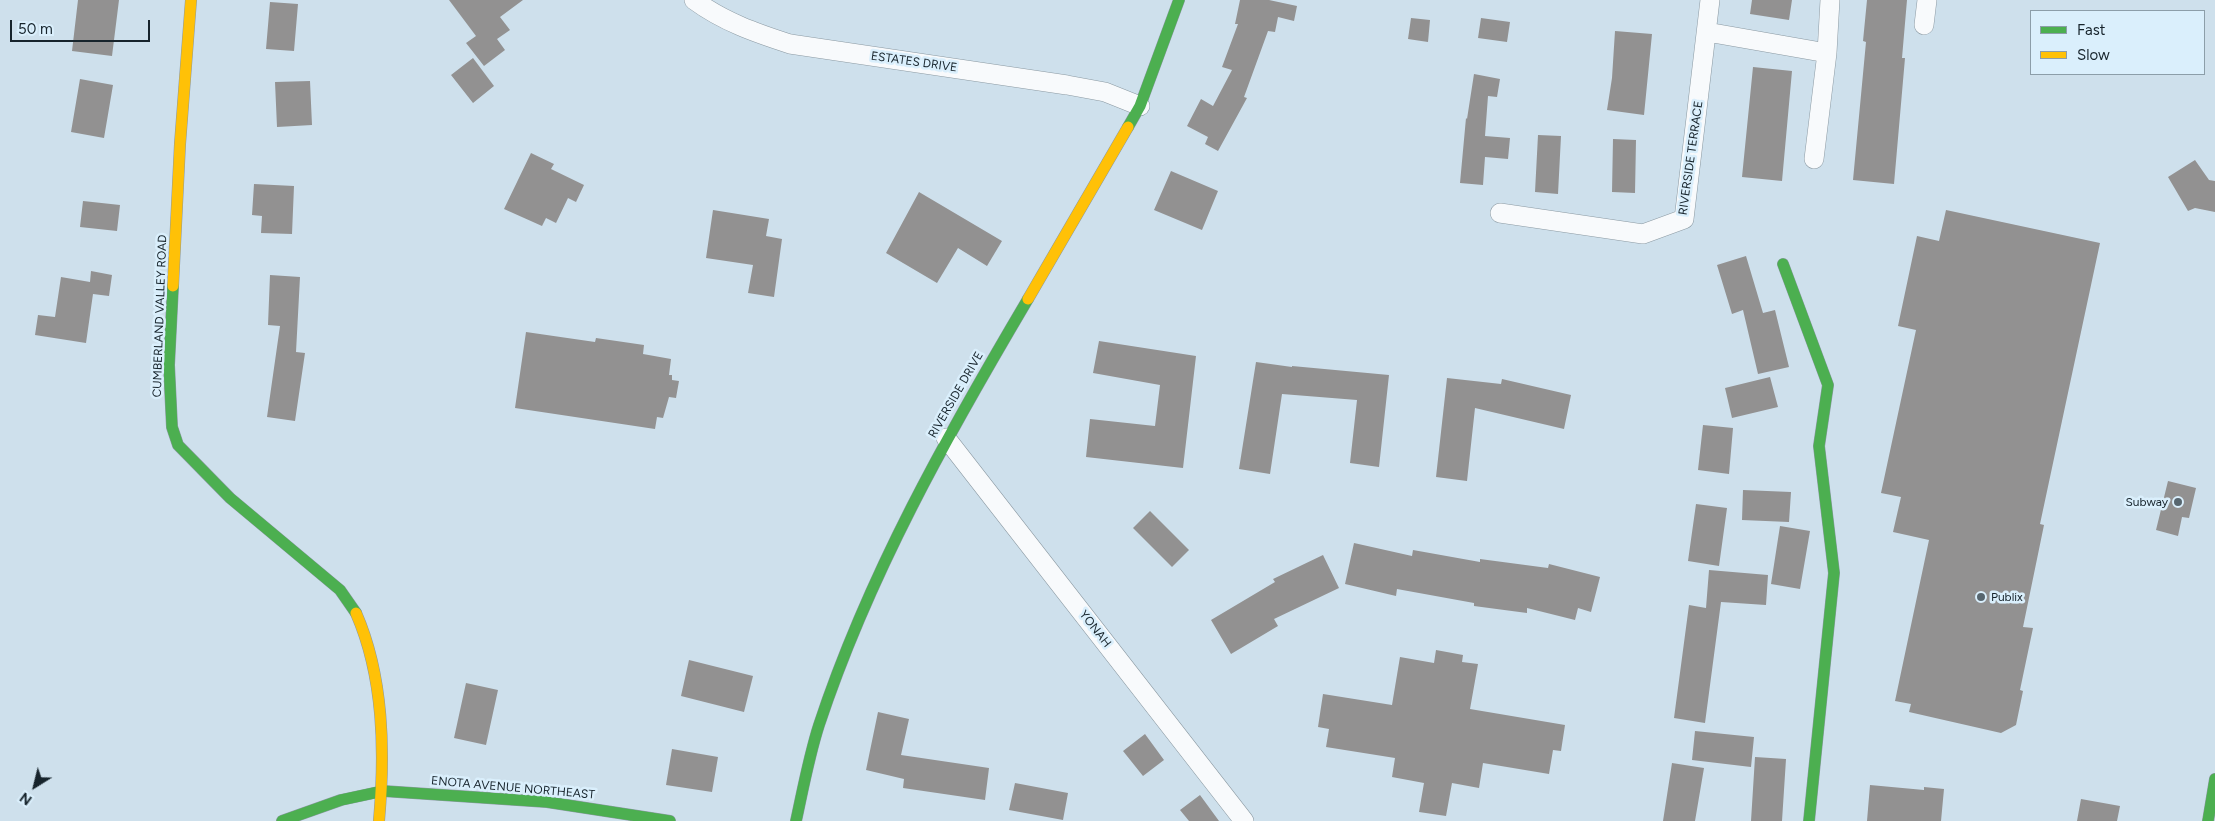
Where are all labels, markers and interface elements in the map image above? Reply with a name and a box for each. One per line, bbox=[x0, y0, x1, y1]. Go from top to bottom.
scale bar bbox=[12, 10, 152, 42]
legend bbox=[2030, 10, 2205, 75]
text: 50 m bbox=[18, 20, 53, 38]
text: Fast bbox=[2077, 21, 2105, 39]
text: Slow bbox=[2077, 46, 2110, 64]
street label: ESTATES DRIVE bbox=[870, 49, 958, 75]
street label: RIVERSIDE TERRACE bbox=[1676, 100, 1706, 216]
street label: CUMBERLAND VALLEY ROAD bbox=[150, 234, 170, 398]
street label: RIVERSIDE DRIVE bbox=[925, 349, 987, 441]
place label: Subway bbox=[2125, 495, 2168, 509]
marker: Subway bbox=[2172, 496, 2184, 508]
place label: Publix bbox=[1991, 590, 2023, 604]
marker: Publix bbox=[1975, 591, 1987, 603]
street label: YONAH bbox=[1076, 608, 1114, 650]
north arrow bbox=[10, 761, 60, 811]
street label: ENOTA AVENUE NORTHEAST bbox=[431, 774, 595, 802]
text: N bbox=[17, 788, 35, 809]

